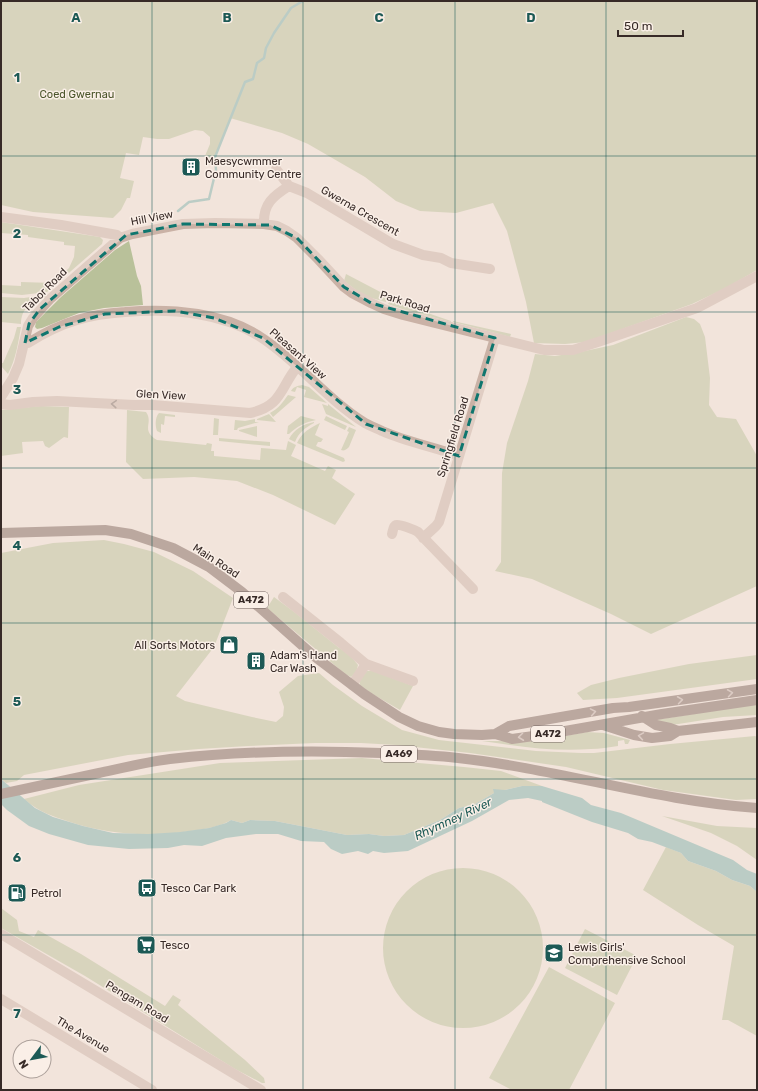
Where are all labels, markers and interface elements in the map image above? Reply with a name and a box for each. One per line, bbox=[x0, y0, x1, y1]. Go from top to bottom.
text: A bbox=[71, 10, 81, 25]
text: B bbox=[222, 10, 232, 25]
text: C bbox=[374, 10, 384, 25]
text: D bbox=[526, 10, 536, 25]
scale bar bbox=[618, 12, 683, 38]
text: 50 m bbox=[624, 19, 652, 33]
text: 1 bbox=[14, 70, 20, 85]
park label: Coed Gwernau bbox=[40, 88, 114, 101]
place label: Maesycwmmer Community Centre bbox=[205, 155, 302, 181]
building icon: Maesycwmmer Community Centre bbox=[180, 156, 202, 178]
street label: Gwerna Crescent bbox=[319, 183, 402, 239]
street label: Hill View bbox=[130, 207, 174, 228]
text: 2 bbox=[13, 226, 21, 241]
street label: Tabor Road bbox=[20, 265, 70, 315]
street label: Park Road bbox=[378, 288, 432, 316]
street label: Pleasant View bbox=[267, 326, 329, 383]
text: 3 bbox=[13, 382, 22, 397]
street label: Glen View bbox=[136, 387, 187, 403]
street label: Springfield Road bbox=[435, 395, 471, 479]
one-way arrow bbox=[111, 400, 117, 409]
text: 4 bbox=[13, 538, 22, 553]
street label: Main Road bbox=[190, 541, 242, 581]
road number: A472 bbox=[234, 592, 268, 608]
shop icon: All Sorts Motors bbox=[218, 634, 240, 656]
place label: All Sorts Motors bbox=[134, 639, 215, 652]
place label: Adam's Hand Car Wash bbox=[270, 649, 337, 675]
building icon: Adam's Hand Car Wash bbox=[245, 650, 267, 672]
one-way arrow bbox=[727, 689, 733, 698]
text: 5 bbox=[13, 694, 21, 709]
one-way arrow bbox=[677, 696, 683, 705]
one-way arrow bbox=[590, 708, 597, 716]
road number: A472 bbox=[531, 726, 565, 742]
one-way arrow bbox=[518, 732, 524, 741]
one-way arrow bbox=[638, 732, 644, 741]
road number: A469 bbox=[381, 746, 417, 762]
water label: Rhymney River bbox=[412, 795, 494, 843]
text: 6 bbox=[13, 850, 22, 865]
bus stop icon: Tesco Car Park bbox=[136, 877, 158, 899]
fuel station icon: Petrol bbox=[6, 882, 28, 904]
place label: Tesco Car Park bbox=[161, 882, 236, 895]
place label: Petrol bbox=[31, 887, 61, 900]
supermarket icon: Tesco bbox=[135, 934, 157, 956]
place label: Tesco bbox=[160, 939, 189, 952]
place label: Lewis Girls' Comprehensive School bbox=[568, 941, 686, 967]
school or university icon: Lewis Girls' Comprehensive School bbox=[543, 942, 565, 964]
street label: Pengam Road bbox=[103, 978, 171, 1026]
text: 7 bbox=[13, 1006, 21, 1021]
street label: The Avenue bbox=[54, 1014, 112, 1056]
north arrow bbox=[12, 1039, 52, 1079]
text: N bbox=[16, 1057, 32, 1071]

